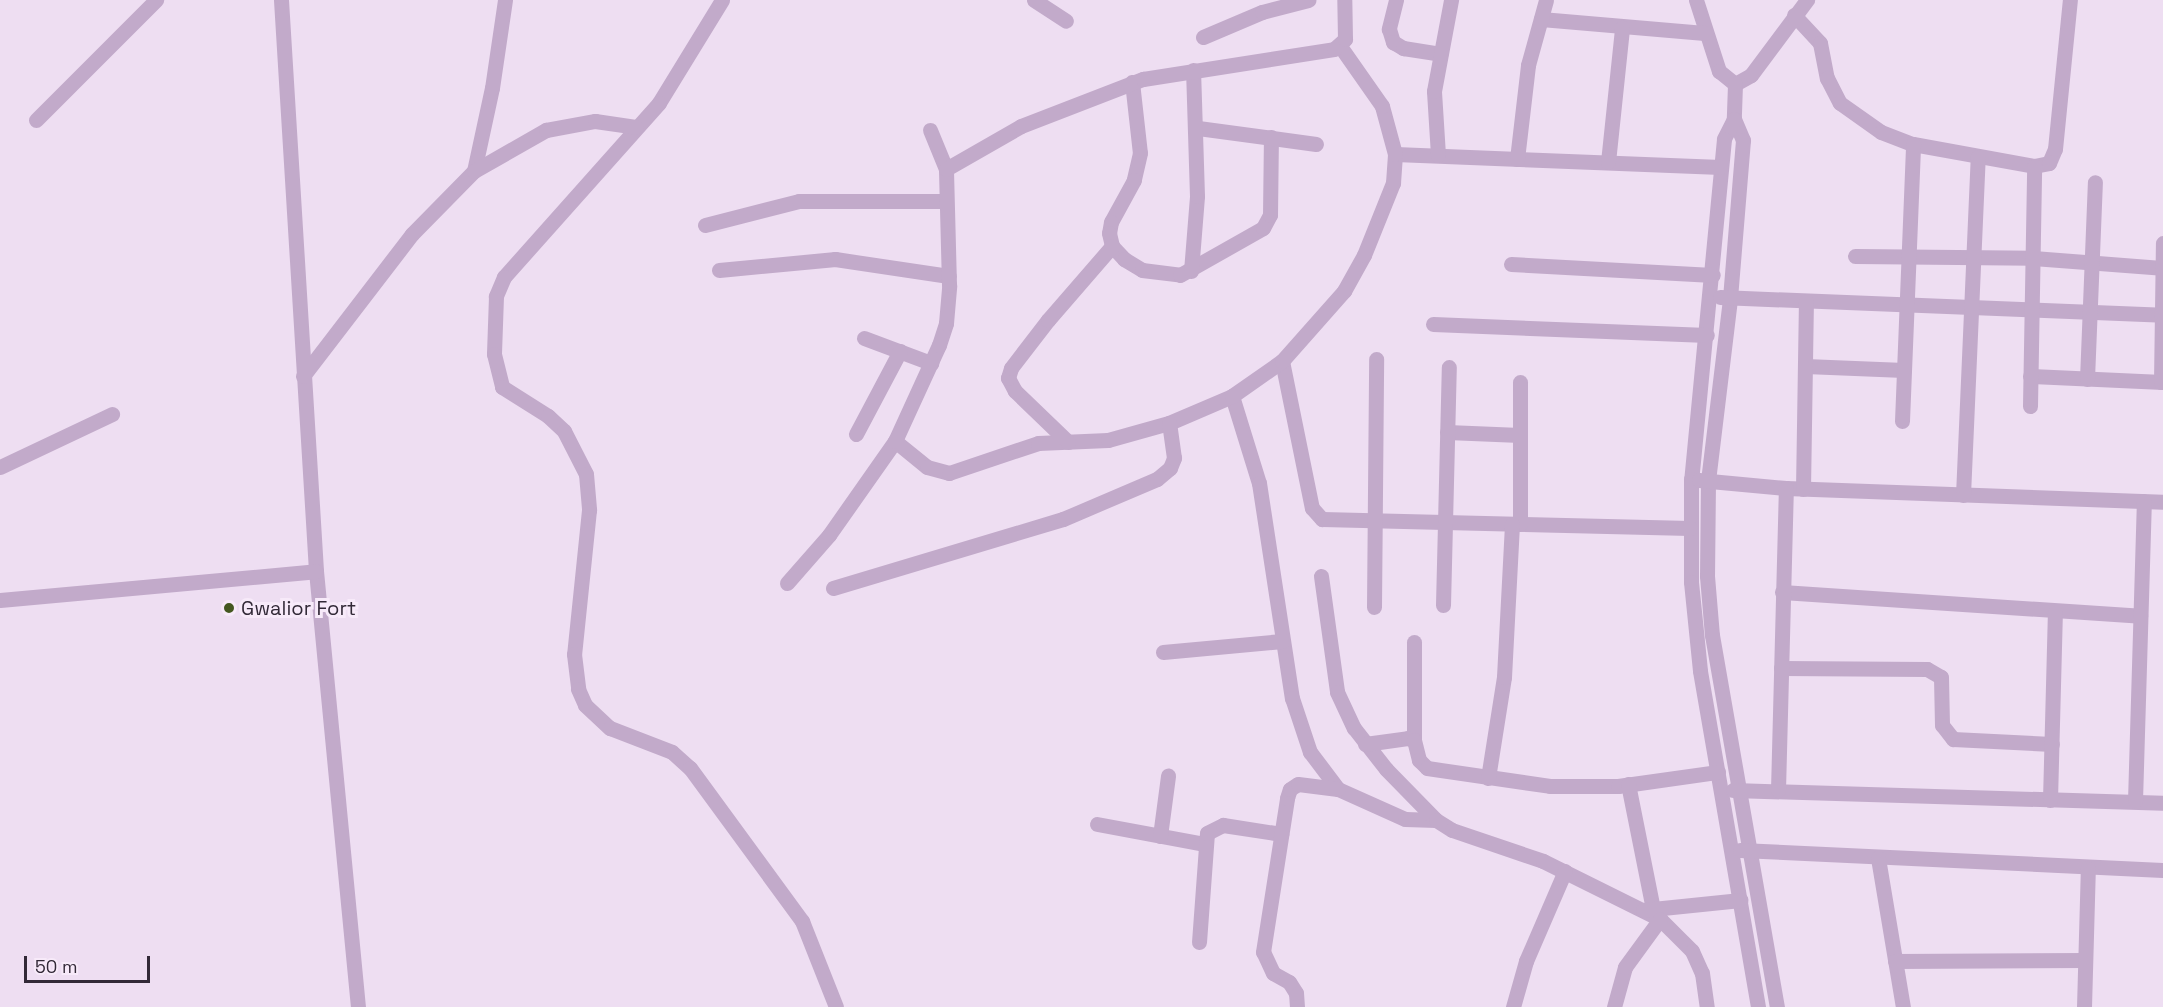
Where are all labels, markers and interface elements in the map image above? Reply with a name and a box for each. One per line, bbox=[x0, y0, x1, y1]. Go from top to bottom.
place label: Gwalior Fort bbox=[241, 596, 356, 620]
marker: Gwalior Fort bbox=[222, 601, 236, 615]
scale bar bbox=[27, 944, 153, 982]
text: 50 m bbox=[35, 955, 77, 978]

